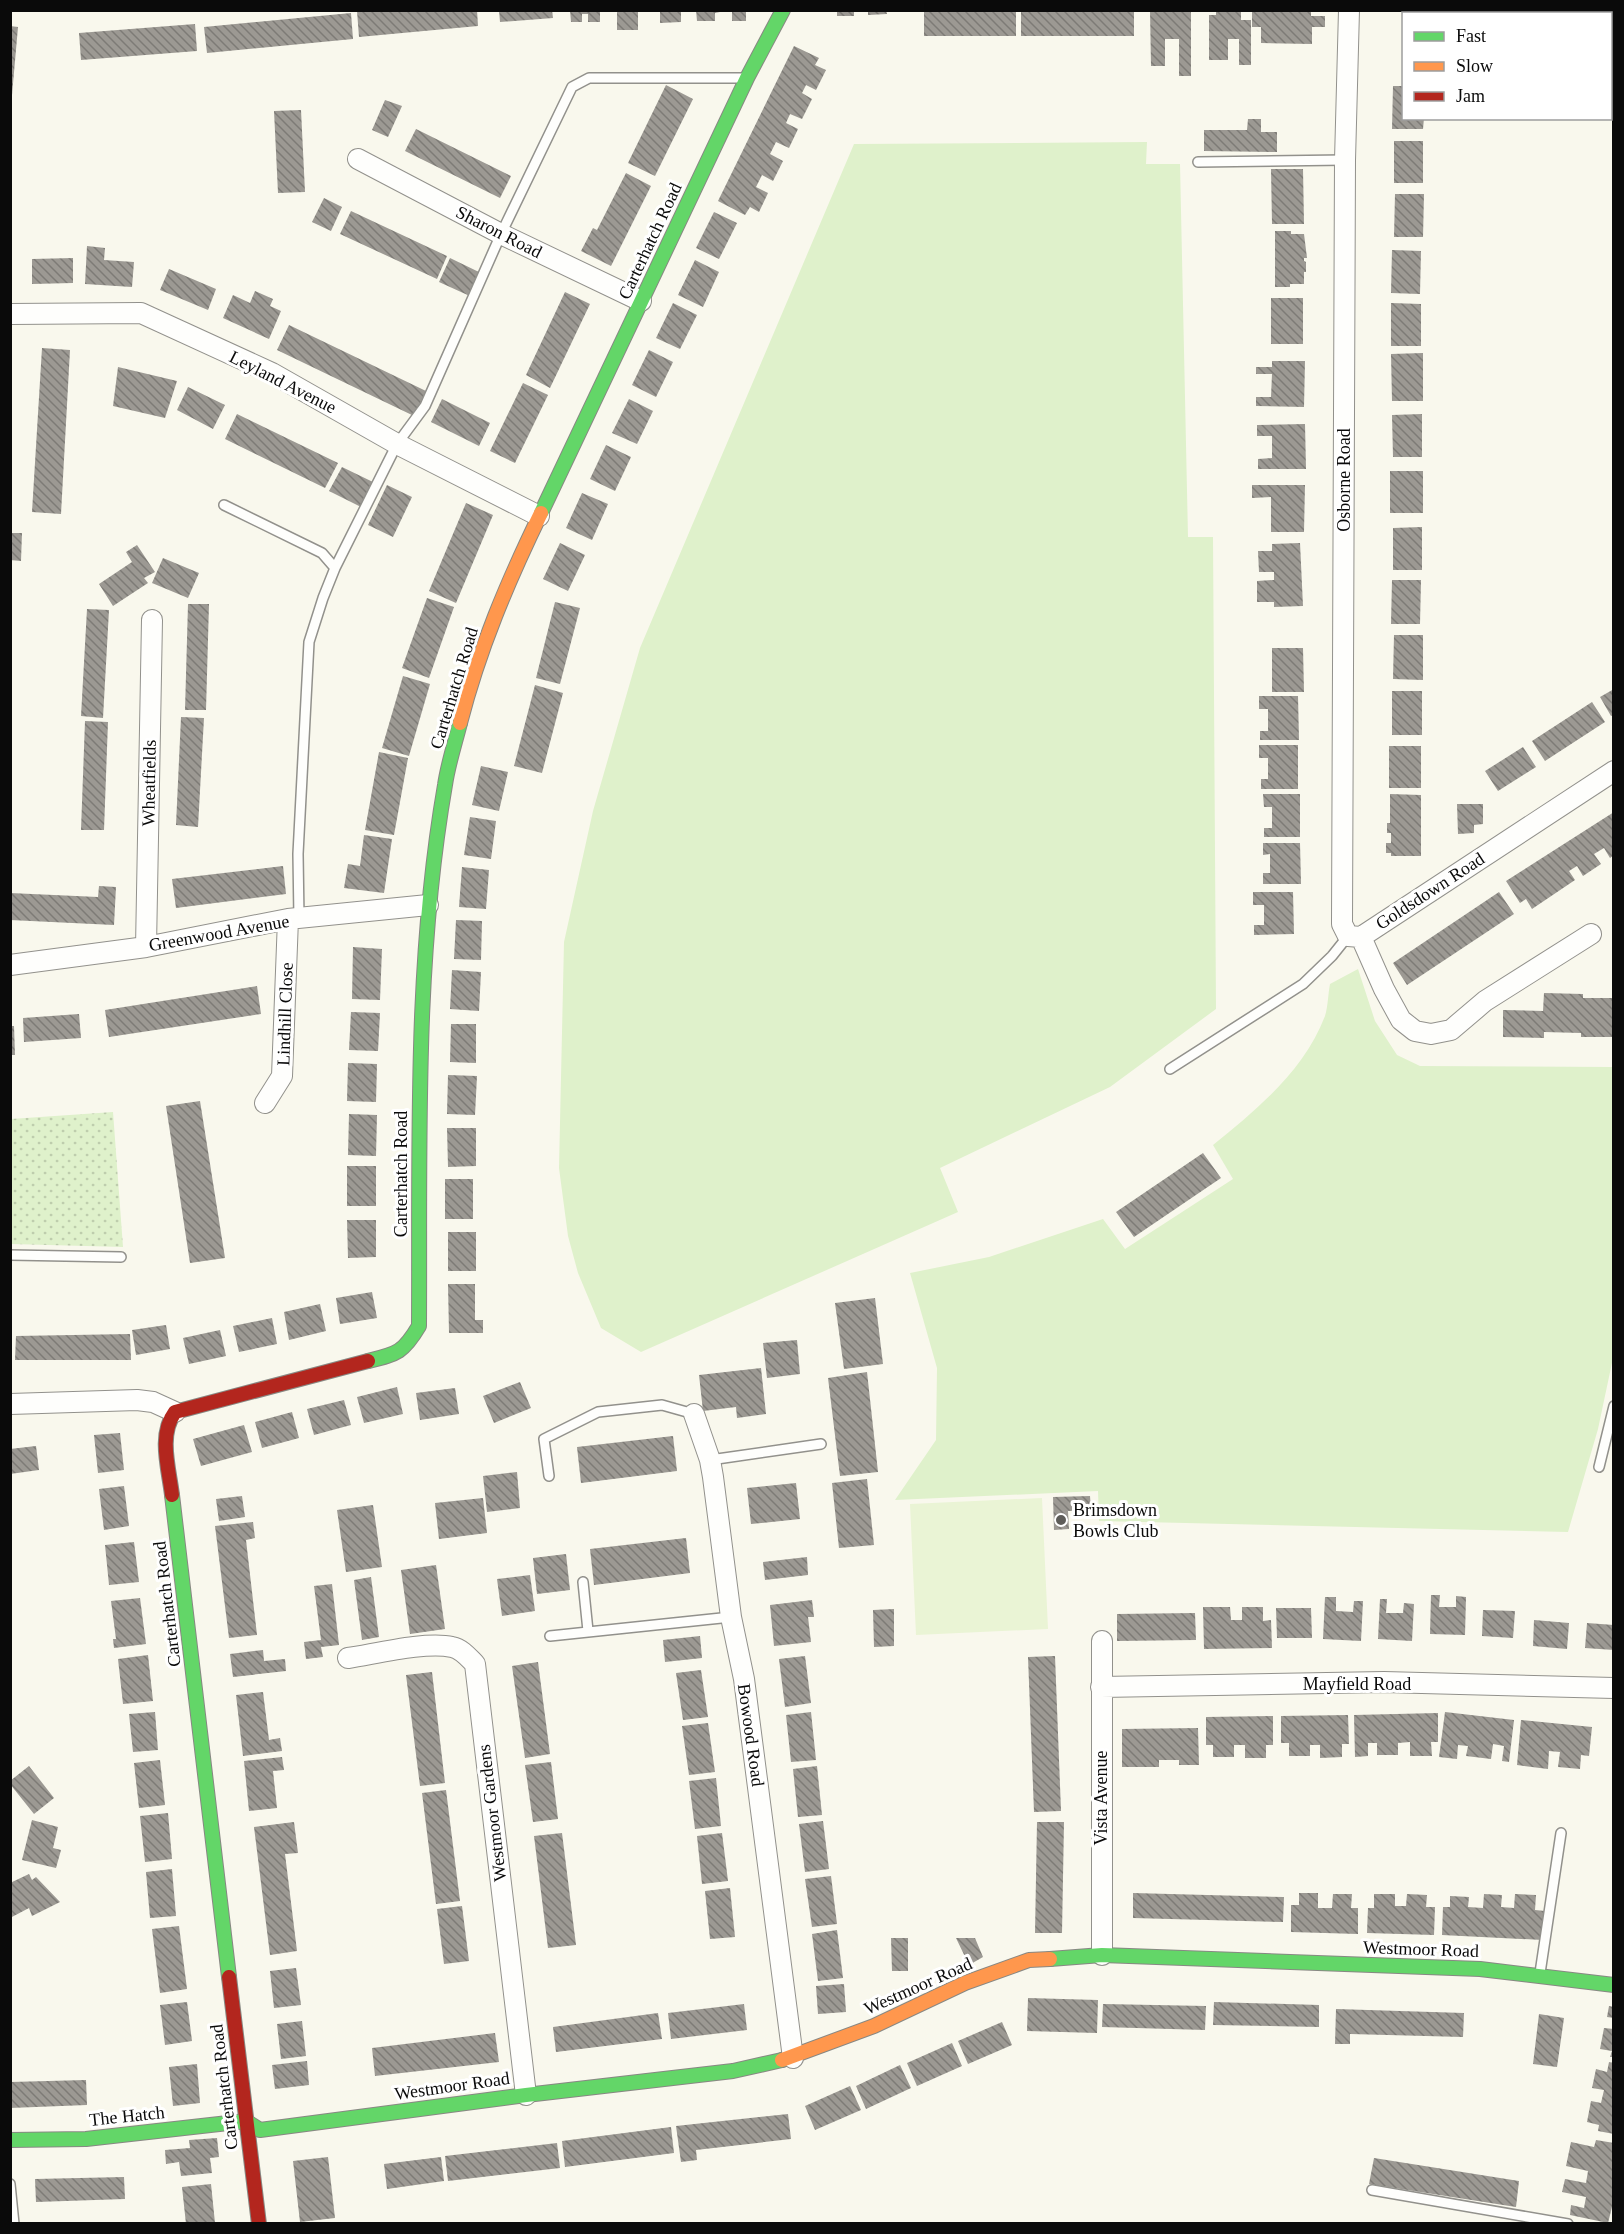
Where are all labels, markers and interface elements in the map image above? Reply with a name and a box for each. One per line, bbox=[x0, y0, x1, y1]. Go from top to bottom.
legend bbox=[1402, 12, 1612, 120]
text: Fast bbox=[1456, 26, 1486, 46]
text: Slow bbox=[1456, 56, 1493, 76]
text: Jam bbox=[1456, 86, 1485, 106]
street label: Carterhatch Road bbox=[614, 179, 686, 303]
street label: Sharon Road bbox=[453, 202, 545, 262]
street label: Leyland Avenue bbox=[226, 347, 340, 418]
street label: Osborne Road bbox=[1334, 428, 1354, 532]
street label: Carterhatch Road bbox=[426, 625, 482, 751]
street label: Wheatfields bbox=[138, 739, 160, 827]
street label: Goldsdown Road bbox=[1372, 848, 1488, 934]
street label: Greenwood Avenue bbox=[147, 911, 291, 955]
street label: Lindhill Close bbox=[273, 962, 297, 1066]
street label: Carterhatch Road bbox=[391, 1111, 411, 1237]
place label: Brimsdown Bowls Club bbox=[1073, 1500, 1159, 1541]
marker: Brimsdown Bowls Club bbox=[1054, 1513, 1068, 1527]
street label: Carterhatch Road bbox=[149, 1540, 185, 1668]
street label: Mayfield Road bbox=[1303, 1674, 1411, 1694]
street label: Bowood Road bbox=[734, 1682, 768, 1788]
street label: Westmoor Gardens bbox=[474, 1743, 510, 1883]
street label: Vista Avenue bbox=[1091, 1750, 1111, 1846]
street label: Westmoor Road bbox=[1363, 1937, 1479, 1961]
street label: Westmoor Road bbox=[861, 1953, 975, 2019]
street label: Carterhatch Road bbox=[206, 2023, 242, 2151]
street label: Westmoor Road bbox=[393, 2068, 511, 2104]
street label: The Hatch bbox=[88, 2102, 166, 2130]

